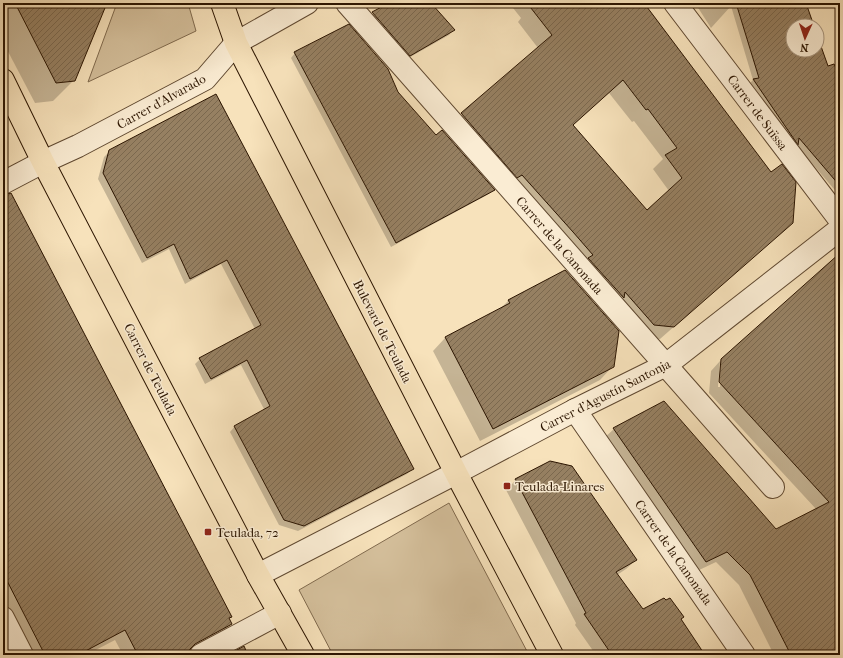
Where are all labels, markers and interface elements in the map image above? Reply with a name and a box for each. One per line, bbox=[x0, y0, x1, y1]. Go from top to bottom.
north arrow bbox=[785, 18, 825, 58]
text: N bbox=[799, 41, 809, 54]
street label: Carrer d'Alvarado bbox=[114, 71, 209, 132]
street label: Carrer de Suïssa bbox=[724, 72, 791, 154]
street label: Carrer de la Canonada bbox=[513, 193, 607, 298]
street label: Bulevard de Teulada bbox=[350, 277, 415, 386]
street label: Carrer de Teulada bbox=[121, 321, 181, 418]
street label: Carrer d'Agustín Santonja bbox=[537, 356, 674, 435]
place label: Teulada-Linares bbox=[515, 479, 605, 494]
marker: Teulada-Linares bbox=[502, 481, 512, 491]
street label: Carrer de la Canonada bbox=[632, 497, 716, 608]
place label: Teulada, 72 bbox=[216, 525, 279, 540]
marker: Teulada, 72 bbox=[203, 527, 213, 537]

